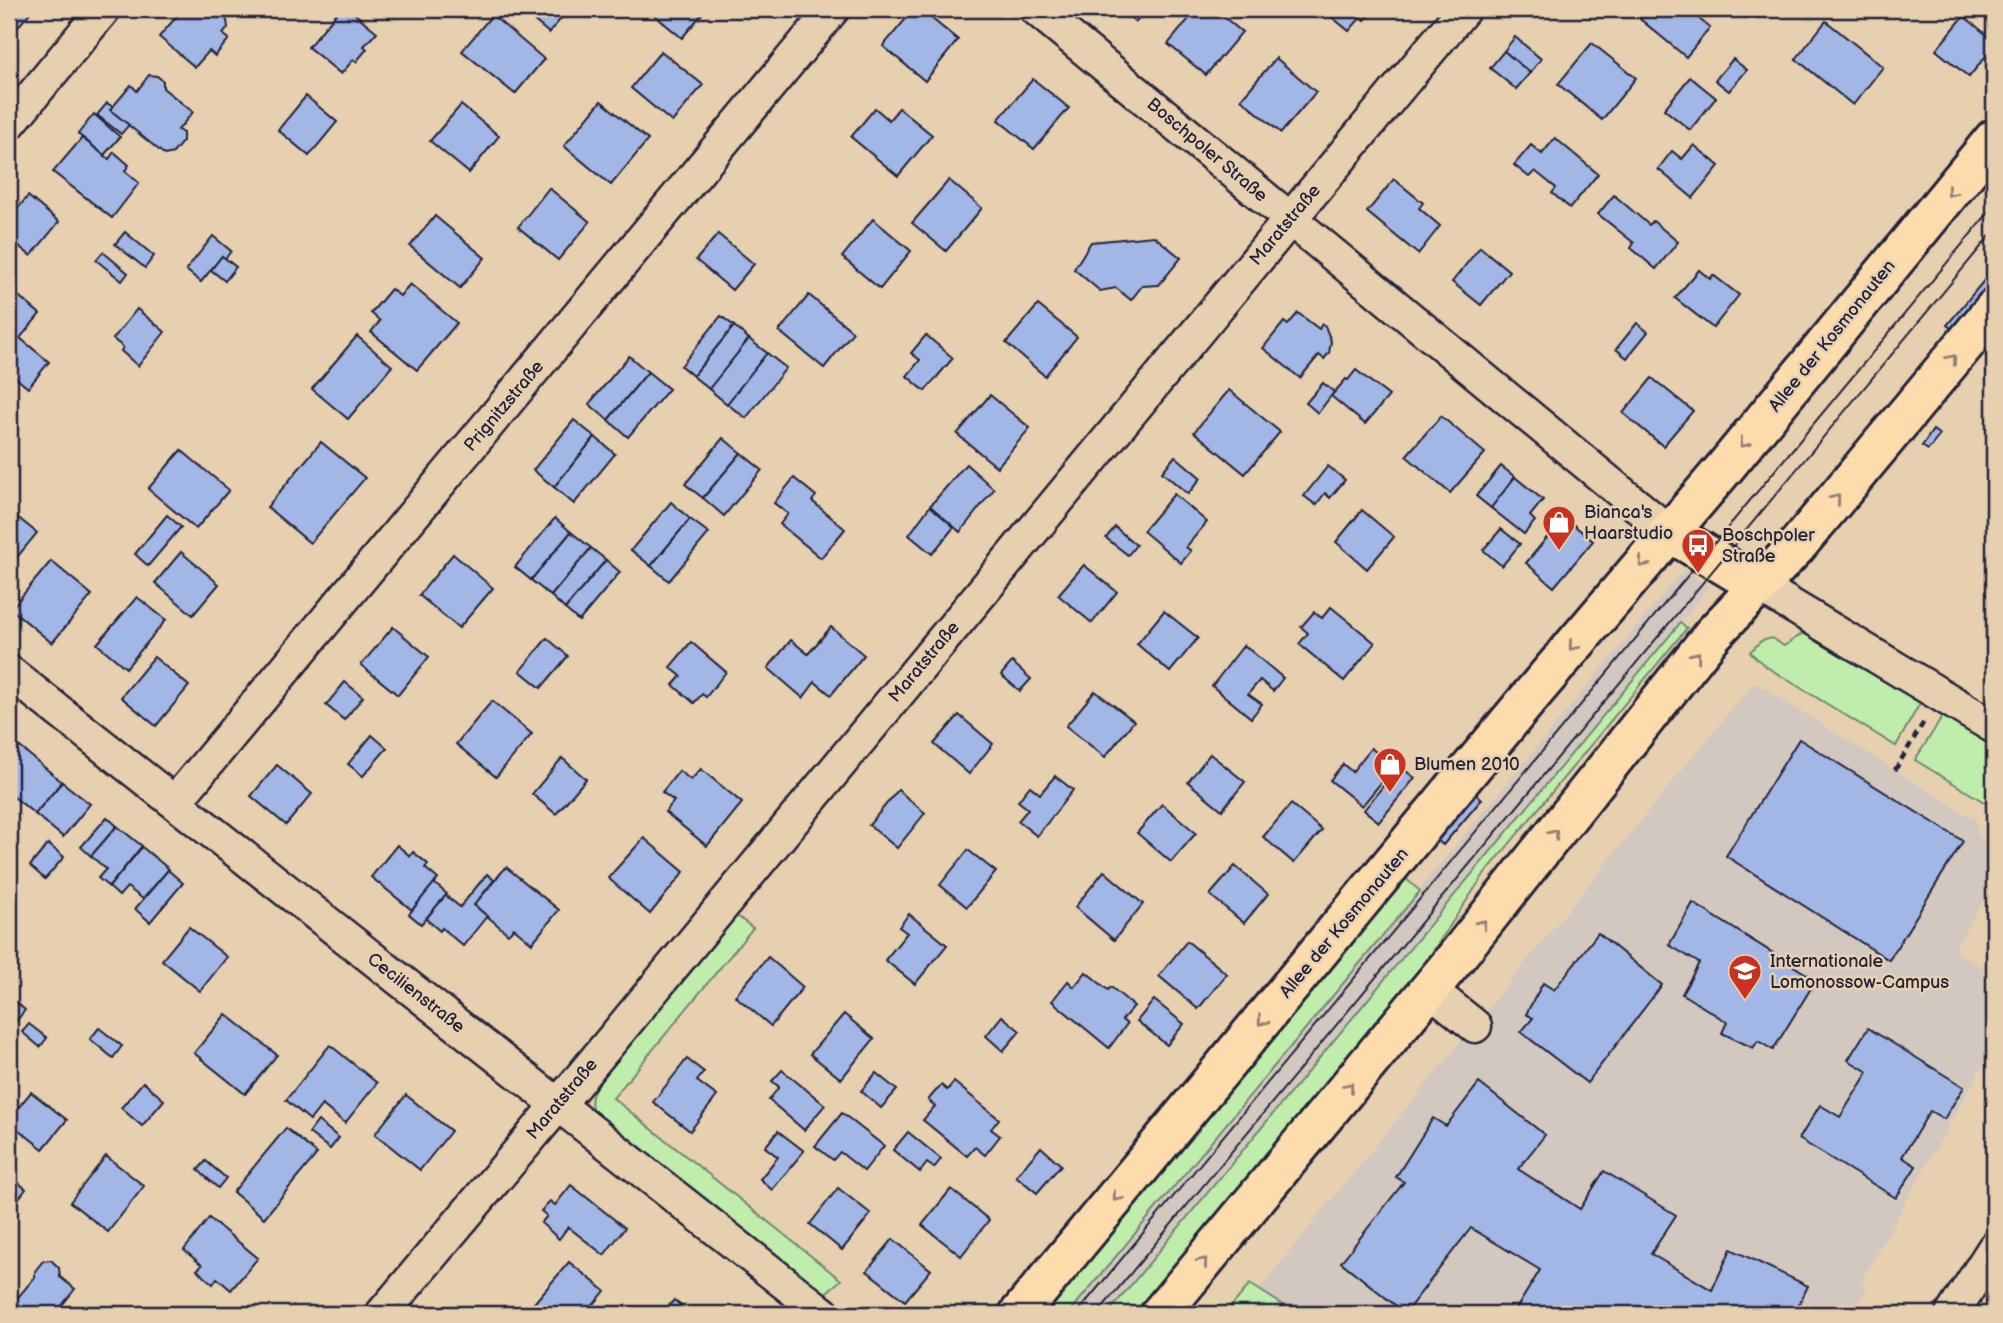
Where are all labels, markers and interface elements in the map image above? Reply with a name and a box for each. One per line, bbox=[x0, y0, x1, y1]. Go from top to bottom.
street label: Boschpoler Straße bbox=[1143, 94, 1272, 207]
street label: Maratstraße bbox=[1245, 180, 1325, 270]
one-way arrow bbox=[1947, 183, 1959, 196]
street label: Allee der Kosmonauten bbox=[1764, 256, 1900, 416]
one-way arrow bbox=[1944, 355, 1957, 367]
street label: Prignitzstraße bbox=[460, 356, 548, 456]
one-way arrow bbox=[1740, 435, 1752, 448]
one-way arrow bbox=[1828, 494, 1841, 506]
place label: Bianca's Haarstudio bbox=[1584, 502, 1673, 544]
shop icon: Bianca's Haarstudio bbox=[1540, 503, 1578, 552]
place label: Boschpoler Straße bbox=[1722, 525, 1815, 567]
bus stop icon: Boschpoler Straße bbox=[1679, 526, 1717, 575]
one-way arrow bbox=[1639, 555, 1651, 568]
street label: Maratstraße bbox=[884, 617, 964, 707]
one-way arrow bbox=[1569, 638, 1581, 651]
one-way arrow bbox=[1687, 651, 1700, 663]
shop icon: Blumen 2010 bbox=[1371, 745, 1409, 794]
place label: Blumen 2010 bbox=[1414, 754, 1520, 775]
one-way arrow bbox=[1546, 829, 1559, 841]
street label: Allee der Kosmonauten bbox=[1275, 844, 1413, 1002]
one-way arrow bbox=[1474, 920, 1487, 932]
street label: Cecilienstraße bbox=[363, 948, 469, 1038]
place label: Internationale Lomonossow-Campus bbox=[1770, 951, 1949, 993]
school or university icon: Internationale Lomonossow-Campus bbox=[1726, 952, 1764, 1001]
one-way arrow bbox=[1258, 1013, 1270, 1026]
street label: Maratstraße bbox=[522, 1054, 602, 1144]
one-way arrow bbox=[1341, 1082, 1353, 1095]
one-way arrow bbox=[1113, 1188, 1125, 1201]
one-way arrow bbox=[1195, 1257, 1208, 1269]

